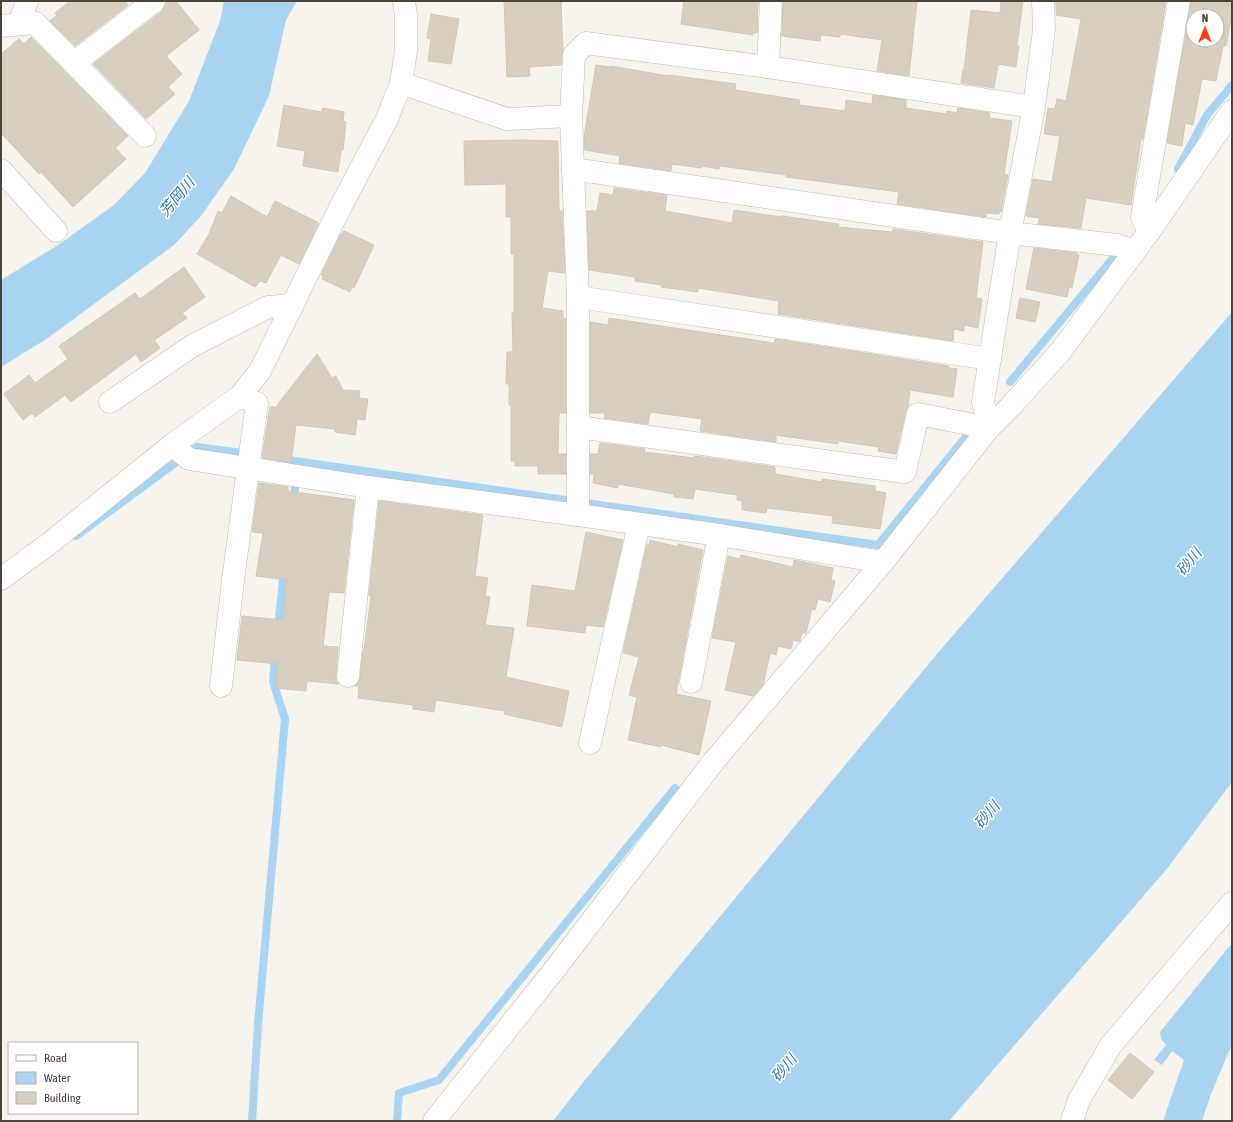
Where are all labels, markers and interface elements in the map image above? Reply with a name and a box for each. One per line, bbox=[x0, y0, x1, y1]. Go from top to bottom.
north arrow bbox=[1185, 8, 1225, 48]
text: N bbox=[1202, 12, 1208, 24]
water label: 芳岡川 bbox=[156, 172, 199, 219]
water label: 砂川 bbox=[1173, 543, 1206, 579]
water label: 砂川 bbox=[971, 796, 1004, 832]
legend bbox=[8, 1042, 138, 1114]
water label: 砂川 bbox=[768, 1049, 801, 1085]
text: Road bbox=[44, 1051, 67, 1065]
text: Water bbox=[44, 1071, 71, 1085]
text: Building bbox=[44, 1091, 82, 1105]

